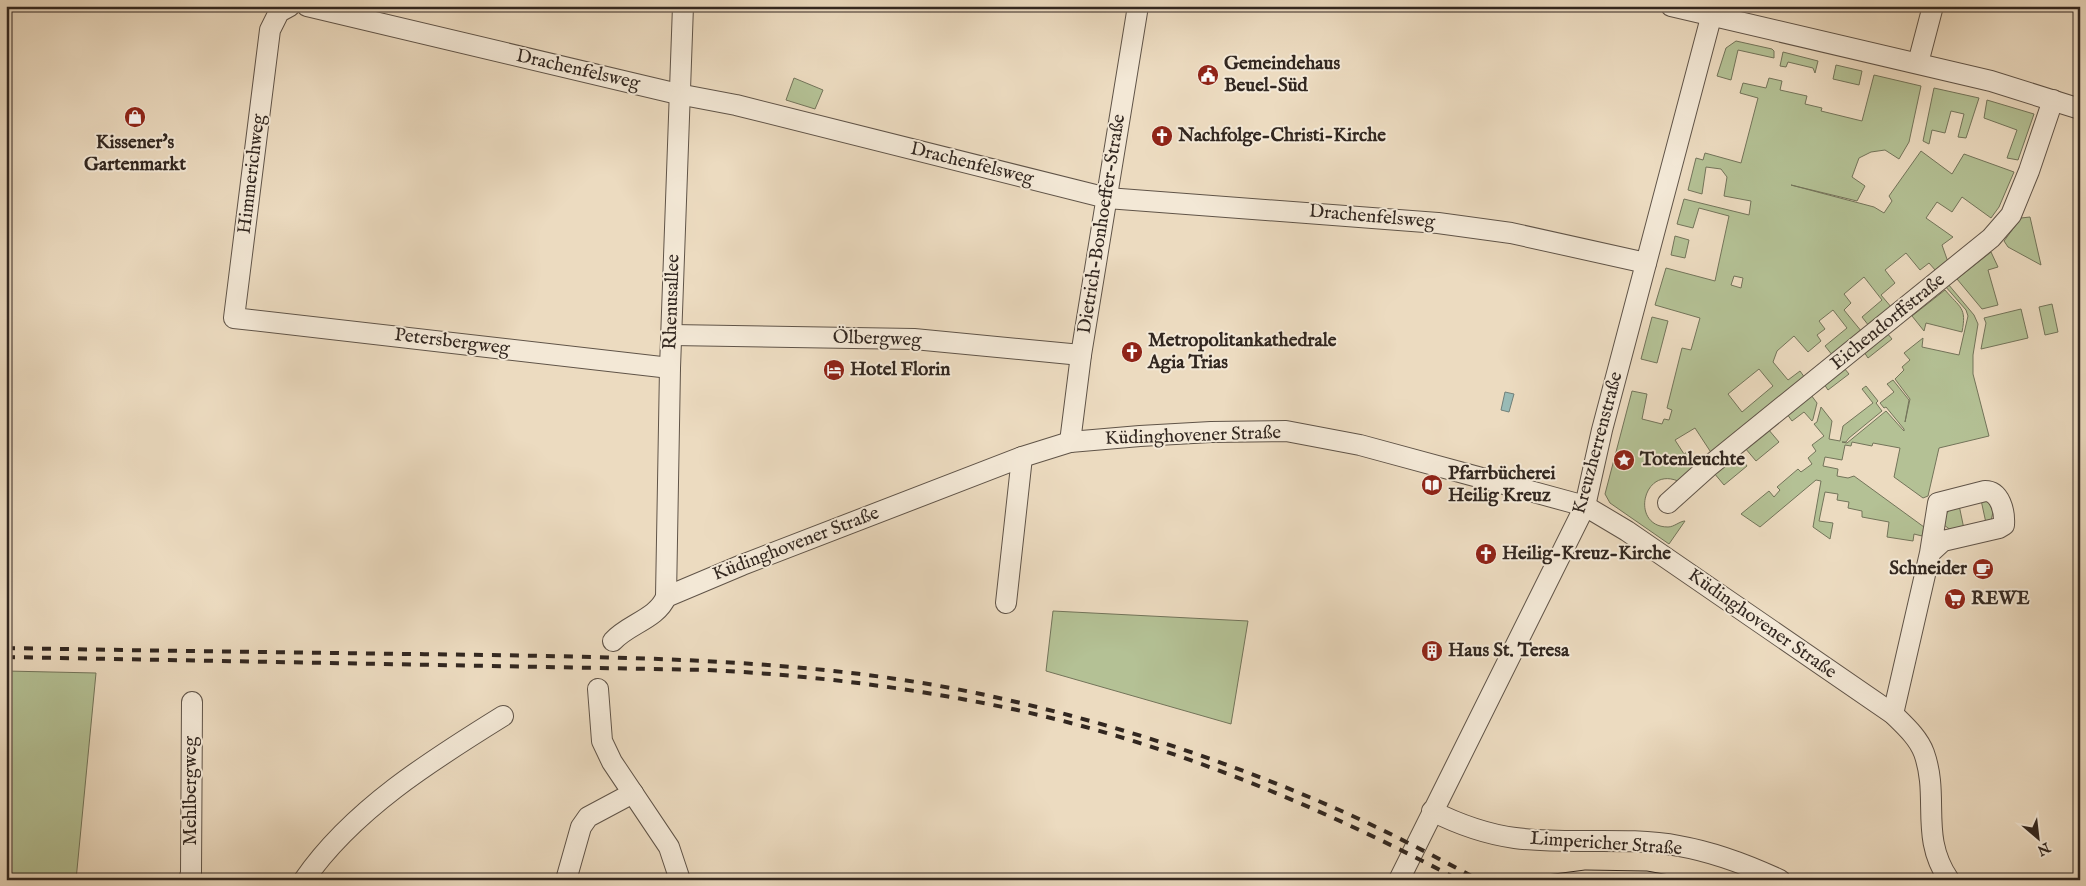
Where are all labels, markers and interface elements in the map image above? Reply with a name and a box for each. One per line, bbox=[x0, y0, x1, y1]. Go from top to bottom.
street label: Drachenfelsweg bbox=[514, 44, 643, 96]
place label: Gemeindehaus Beuel-Süd bbox=[1224, 52, 1340, 98]
public building icon: Gemeindehaus Beuel-Süd bbox=[1196, 63, 1220, 87]
shop icon: Kissener's Gartenmarkt bbox=[123, 105, 147, 129]
street label: Himmerichweg bbox=[233, 112, 271, 235]
street label: Dietrich-Bonhoeffer-Straße bbox=[1073, 112, 1131, 336]
church icon: Nachfolge-Christi-Kirche bbox=[1150, 124, 1174, 148]
place label: Nachfolge-Christi-Kirche bbox=[1177, 124, 1386, 148]
place label: Kissener's Gartenmarkt bbox=[84, 131, 187, 177]
street label: Drachenfelsweg bbox=[908, 137, 1037, 191]
street label: Drachenfelsweg bbox=[1308, 200, 1437, 235]
street label: Rhenusallee bbox=[658, 254, 686, 350]
street label: Eichendorffstraße bbox=[1826, 268, 1950, 376]
street label: Petersbergweg bbox=[393, 323, 512, 361]
street label: Ölbergweg bbox=[832, 325, 922, 353]
place label: Metropolitankathedrale Agia Trias bbox=[1147, 329, 1337, 375]
church icon: Metropolitankathedrale Agia Trias bbox=[1120, 340, 1144, 364]
hotel icon: Hotel Florin bbox=[822, 358, 846, 382]
place label: Hotel Florin bbox=[850, 358, 950, 382]
street label: Kreuzherrenstraße bbox=[1567, 369, 1629, 517]
street label: Küdinghovener Straße bbox=[1105, 421, 1282, 451]
place icon: Totenleuchte bbox=[1612, 448, 1636, 472]
place label: Totenleuchte bbox=[1639, 448, 1745, 472]
place label: Pfarrbücherei Heilig Kreuz bbox=[1448, 462, 1556, 508]
library icon: Pfarrbücherei Heilig Kreuz bbox=[1420, 473, 1444, 497]
street label: Küdinghovener Straße bbox=[709, 501, 883, 587]
church icon: Heilig-Kreuz-Kirche bbox=[1474, 542, 1498, 566]
place label: Heilig-Kreuz-Kirche bbox=[1502, 542, 1671, 566]
place label: Schneider bbox=[1889, 557, 1968, 581]
cafe icon: Schneider bbox=[1971, 557, 1995, 581]
street label: Küdinghovener Straße bbox=[1683, 564, 1841, 685]
supermarket icon: REWE bbox=[1943, 587, 1967, 611]
place label: REWE bbox=[1971, 587, 2030, 611]
building icon: Haus St. Teresa bbox=[1420, 639, 1444, 663]
place label: Haus St. Teresa bbox=[1448, 639, 1570, 663]
street label: Mehlbergweg bbox=[179, 736, 203, 846]
north arrow bbox=[2014, 814, 2064, 864]
street label: Limpericher Straße bbox=[1529, 827, 1683, 861]
text: N bbox=[2034, 837, 2054, 859]

